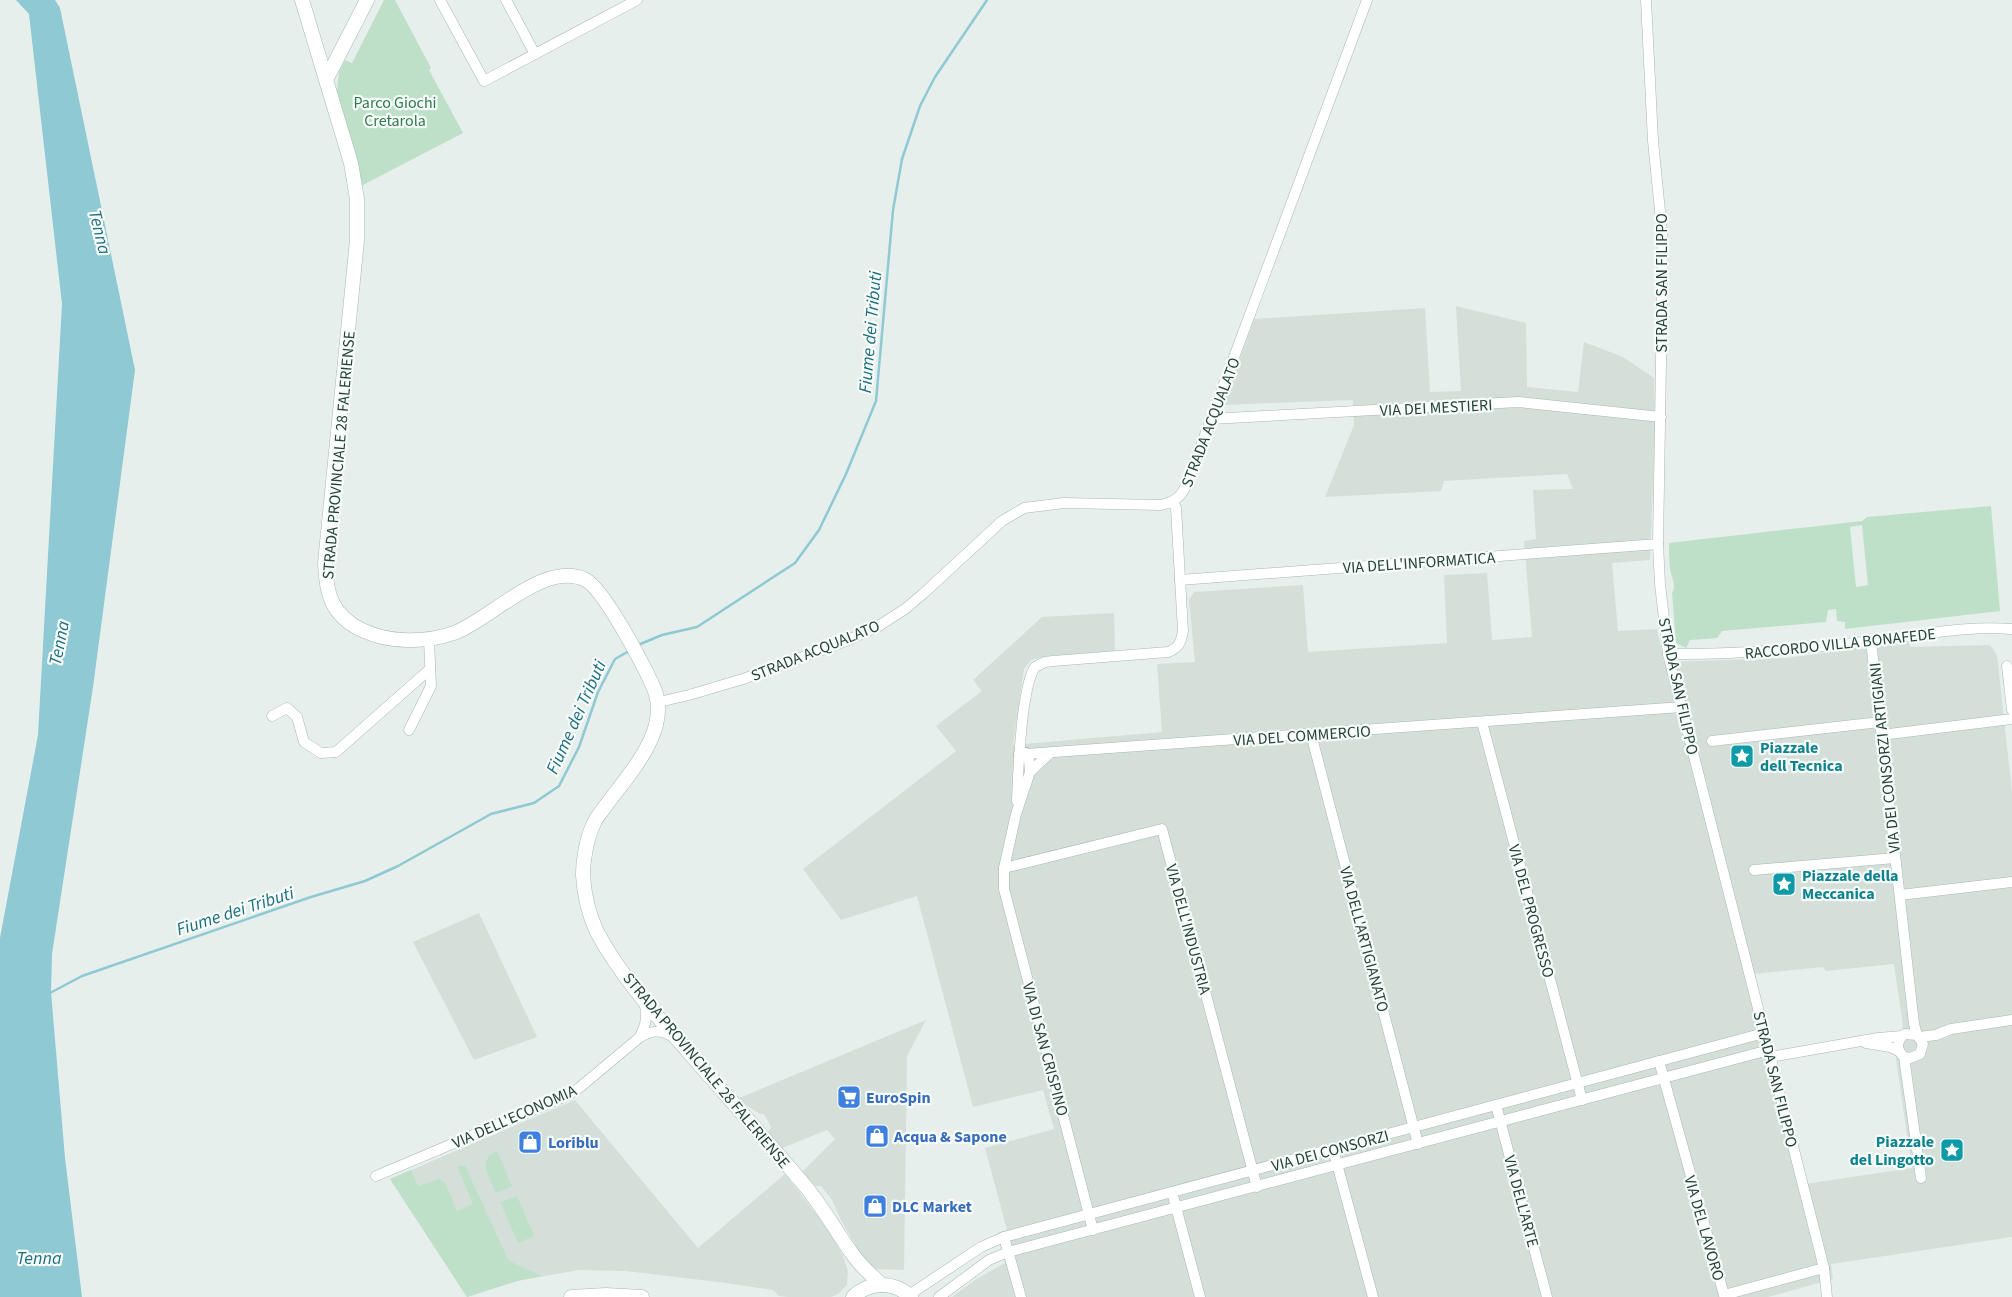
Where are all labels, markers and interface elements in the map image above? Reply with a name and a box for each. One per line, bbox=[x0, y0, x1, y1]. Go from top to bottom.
park label: Parco Giochi Cretarola bbox=[353, 92, 437, 132]
water label: Tenna bbox=[82, 207, 117, 257]
street label: STRADA SAN FILIPPO bbox=[1651, 213, 1673, 353]
water label: Fiume dei Tributi bbox=[853, 269, 888, 394]
street label: STRADA PROVINCIALE 28 FALERIENSE bbox=[317, 330, 361, 580]
street label: STRADA ACQUALATO bbox=[1176, 354, 1246, 490]
street label: VIA DEI MESTIERI bbox=[1379, 394, 1493, 422]
street label: VIA DELL'INFORMATICA bbox=[1342, 547, 1496, 579]
street label: STRADA ACQUALATO bbox=[748, 615, 883, 687]
street label: STRADA SAN FILIPPO bbox=[1653, 616, 1703, 757]
water label: Tenna bbox=[43, 618, 76, 668]
street label: RACCORDO VILLA BONAFEDE bbox=[1744, 623, 1937, 665]
water label: Fiume dei Tributi bbox=[540, 656, 613, 778]
street label: VIA DEI CONSORZI ARTIGIANI bbox=[1864, 662, 1906, 854]
street label: VIA DEL COMMERCIO bbox=[1233, 720, 1371, 752]
place label: Piazzale dell Tecnica bbox=[1760, 737, 1843, 777]
place icon: Piazzale dell Tecnica bbox=[1729, 743, 1755, 769]
street label: VIA DEL PROGRESSO bbox=[1503, 842, 1559, 980]
street label: VIA DELL'INDUSTRIA bbox=[1160, 862, 1216, 997]
street label: VIA DELL'ARTIGIANATO bbox=[1334, 864, 1394, 1015]
place label: Piazzale della Meccanica bbox=[1802, 865, 1898, 905]
place icon: Piazzale della Meccanica bbox=[1771, 871, 1797, 897]
water label: Fiume dei Tributi bbox=[173, 880, 298, 942]
street label: STRADA PROVINCIALE 28 FALERIENSE bbox=[618, 968, 795, 1173]
street label: VIA DI SAN CRISPINO bbox=[1017, 980, 1073, 1119]
street label: STRADA SAN FILIPPO bbox=[1747, 1009, 1803, 1150]
street label: VIA DELL'ECONOMIA bbox=[449, 1079, 580, 1154]
supermarket icon: EuroSpin bbox=[836, 1084, 862, 1110]
place label: EuroSpin bbox=[866, 1087, 931, 1109]
shop icon: Acqua & Sapone bbox=[864, 1123, 890, 1149]
street label: VIA DEI CONSORZI bbox=[1269, 1125, 1391, 1177]
place label: Acqua & Sapone bbox=[893, 1126, 1007, 1148]
shop icon: Loriblu bbox=[517, 1129, 543, 1155]
place label: Piazzale del Lingotto bbox=[1850, 1131, 1934, 1171]
place label: Loriblu bbox=[548, 1132, 599, 1154]
place icon: Piazzale del Lingotto bbox=[1939, 1137, 1965, 1163]
street label: VIA DELL'ARTE bbox=[1498, 1153, 1544, 1250]
street label: VIA DEL LAVORO bbox=[1679, 1173, 1730, 1283]
shop icon: DLC Market bbox=[862, 1193, 888, 1219]
place label: DLC Market bbox=[892, 1196, 972, 1218]
water label: Tenna bbox=[16, 1246, 62, 1271]

